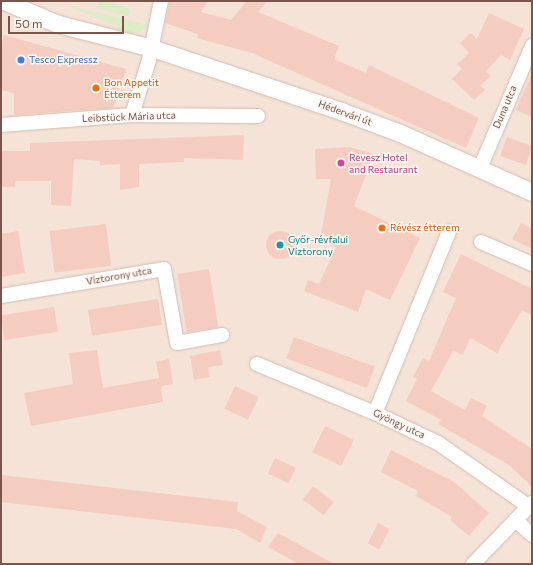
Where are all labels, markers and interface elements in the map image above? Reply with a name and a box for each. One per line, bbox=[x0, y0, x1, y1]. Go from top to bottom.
scale bar bbox=[10, 8, 126, 34]
text: 50 m bbox=[15, 16, 43, 30]
place label: Tesco Expressz bbox=[29, 54, 98, 66]
marker: Tesco Expressz bbox=[16, 55, 26, 65]
place label: Bon Appetit Étterem bbox=[104, 76, 159, 100]
marker: Bon Appetit Étterem bbox=[91, 83, 101, 93]
street label: Duna utca bbox=[491, 84, 519, 130]
street label: Hédervári út bbox=[317, 98, 373, 128]
street label: Leibstück Mária utca bbox=[82, 109, 176, 125]
place label: Revesz Hotel and Restaurant bbox=[349, 151, 418, 174]
marker: Revesz Hotel and Restaurant bbox=[336, 158, 346, 168]
place label: Révész étterem bbox=[390, 222, 460, 234]
marker: Révész étterem bbox=[377, 223, 387, 233]
place label: Győr-révfalui Víztorony bbox=[288, 233, 348, 256]
marker: Győr-révfalui Víztorony bbox=[275, 240, 285, 250]
street label: Víztorony utca bbox=[85, 264, 153, 288]
street label: Gyöngy utca bbox=[371, 407, 427, 441]

